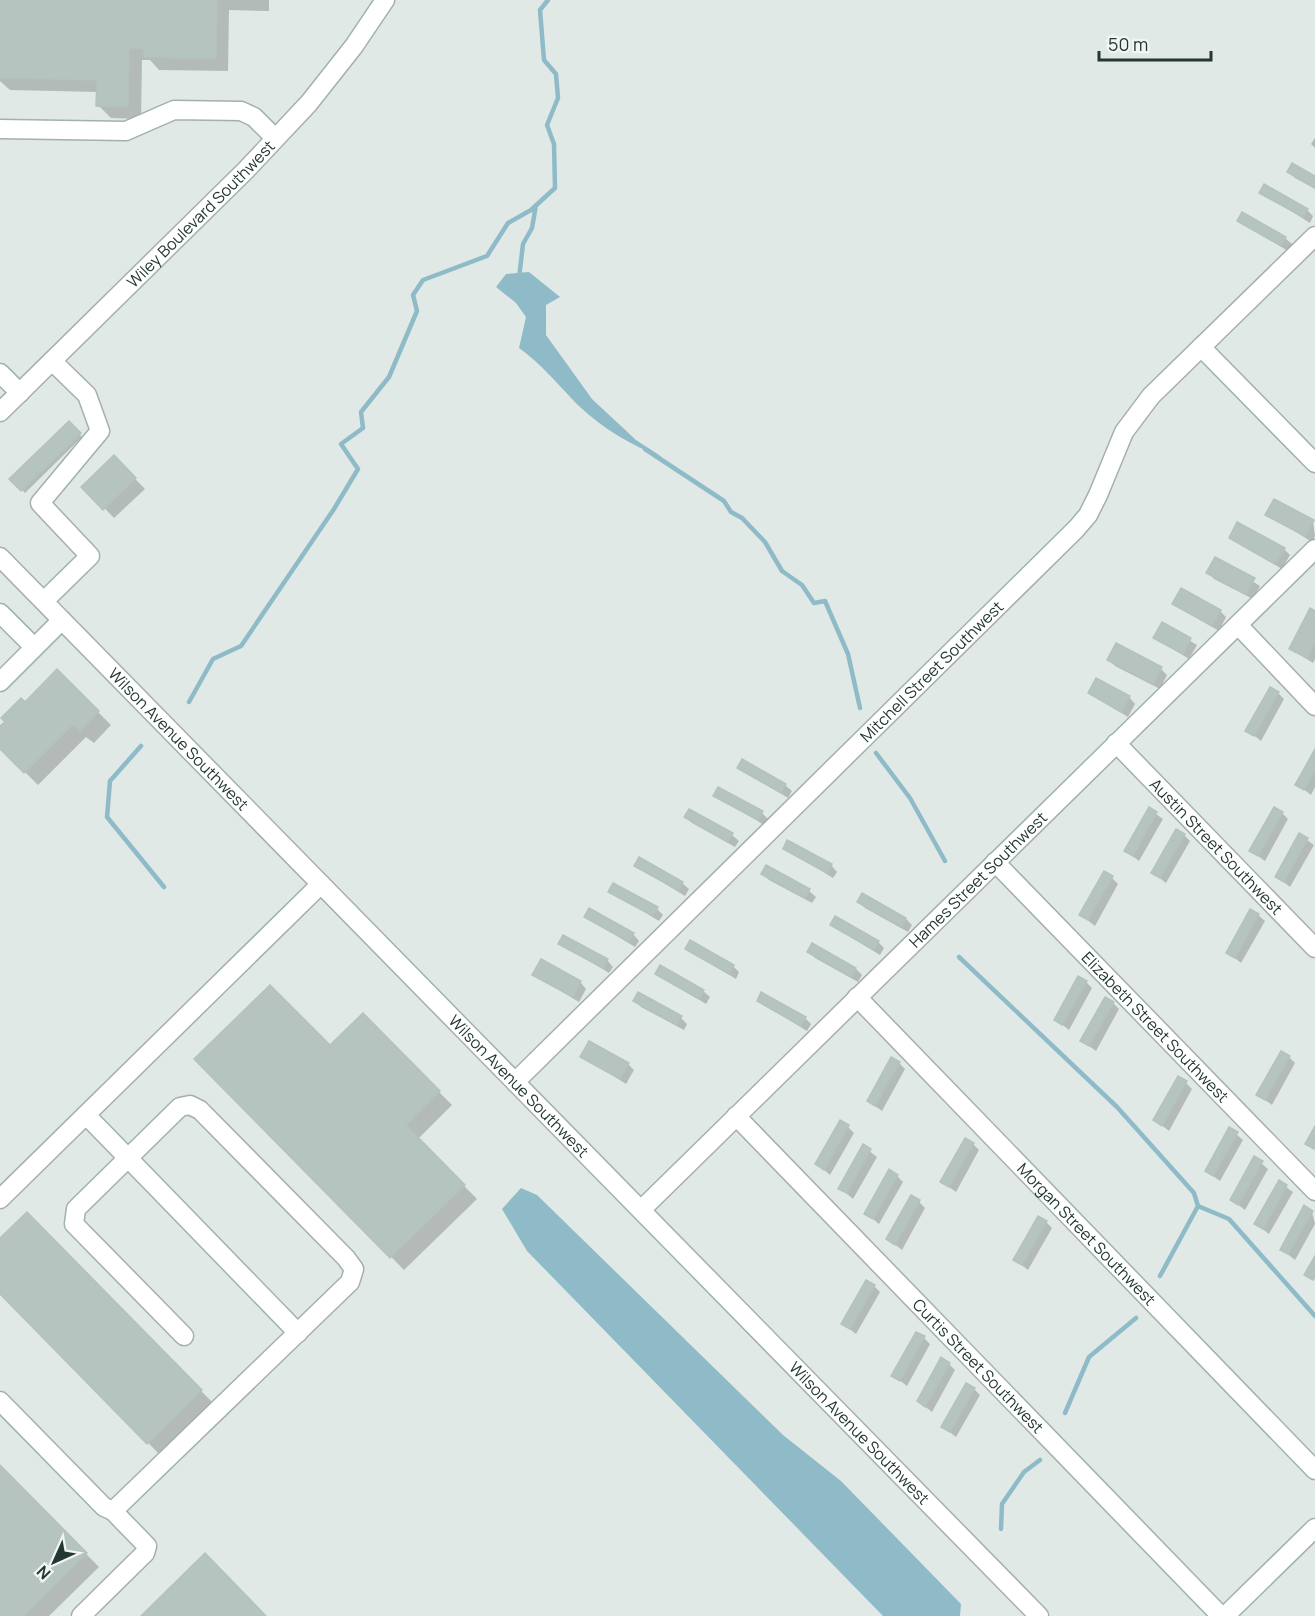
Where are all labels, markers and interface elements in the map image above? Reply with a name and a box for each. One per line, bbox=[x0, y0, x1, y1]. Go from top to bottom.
scale bar bbox=[1099, 24, 1212, 62]
text: 50 m bbox=[1108, 32, 1148, 56]
street label: Wiley Boulevard Southwest bbox=[122, 135, 279, 292]
street label: Mitchell Street Southwest bbox=[855, 596, 1008, 747]
street label: Wilson Avenue Southwest bbox=[104, 663, 254, 815]
street label: Austin Street Southwest bbox=[1145, 773, 1288, 919]
street label: Hames Street Southwest bbox=[904, 807, 1052, 952]
street label: Elizabeth Street Southwest bbox=[1077, 947, 1234, 1107]
street label: Wilson Avenue Southwest bbox=[444, 1010, 594, 1162]
street label: Morgan Street Southwest bbox=[1012, 1158, 1161, 1310]
street label: Curtis Street Southwest bbox=[908, 1294, 1049, 1438]
street label: Wilson Avenue Southwest bbox=[784, 1357, 934, 1509]
north arrow bbox=[24, 1532, 84, 1592]
text: N bbox=[32, 1561, 55, 1584]

